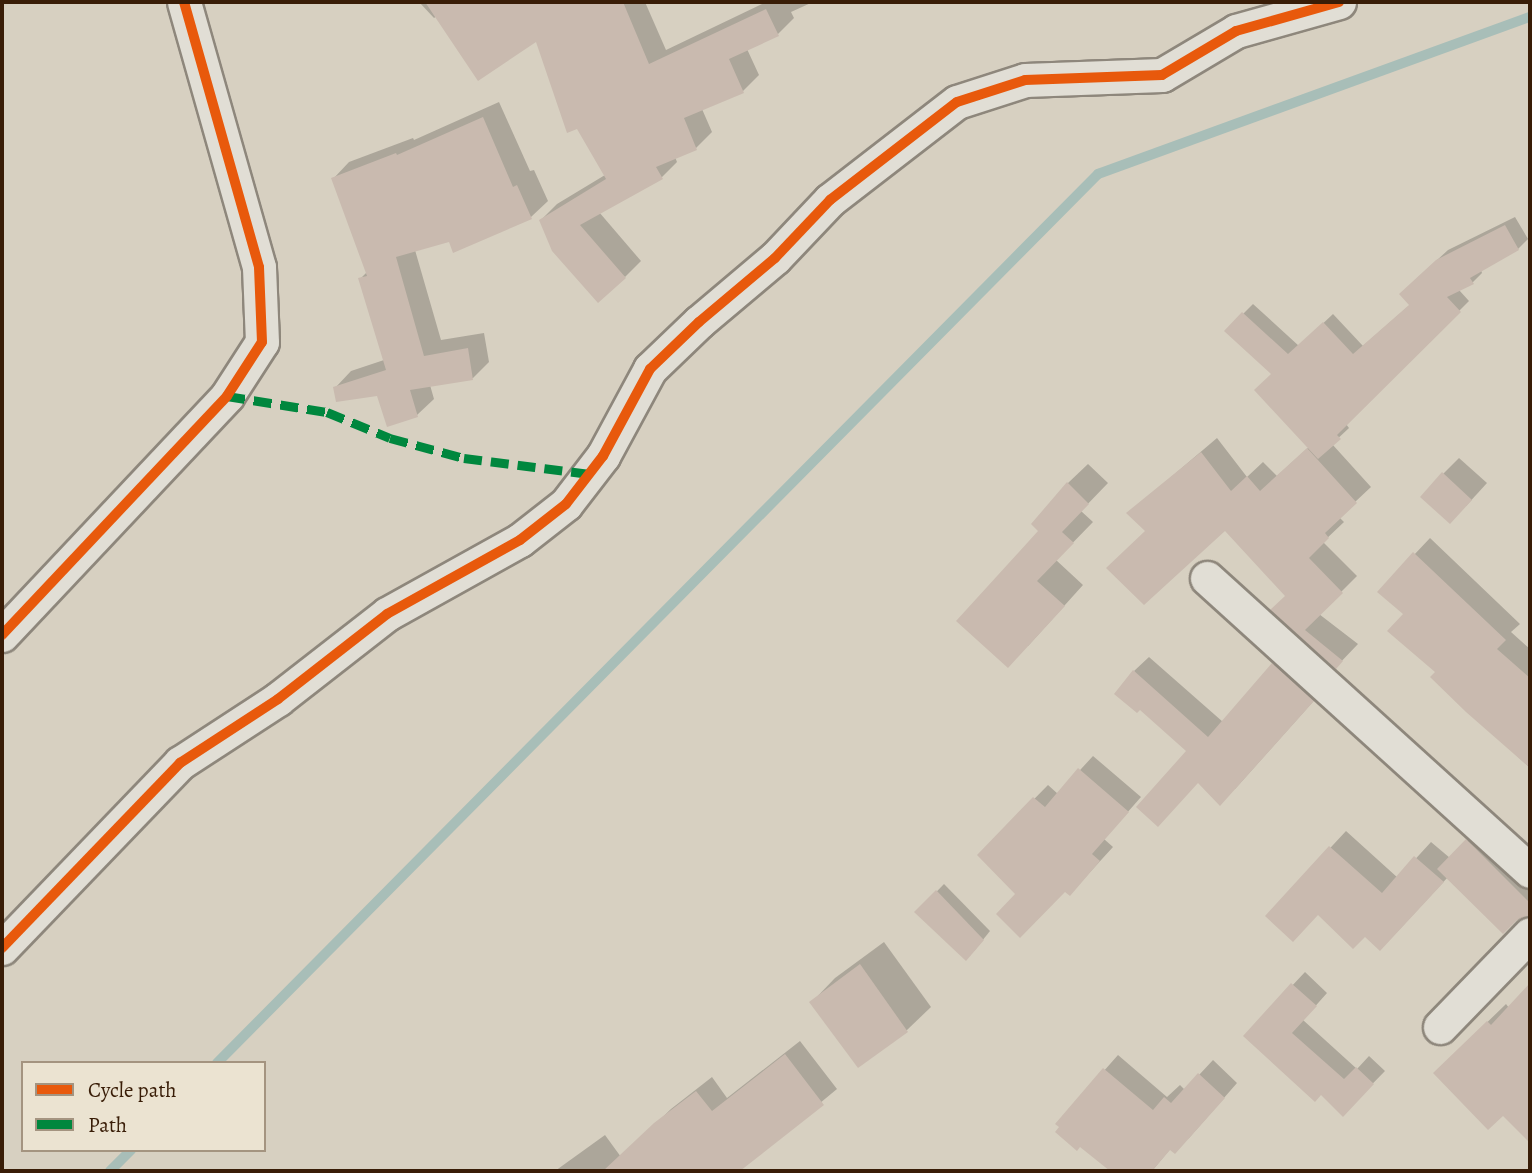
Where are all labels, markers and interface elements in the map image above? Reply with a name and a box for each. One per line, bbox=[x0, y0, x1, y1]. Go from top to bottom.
legend bbox=[21, 1061, 266, 1152]
text: Cycle path bbox=[88, 1076, 177, 1104]
text: Path bbox=[88, 1111, 127, 1139]

